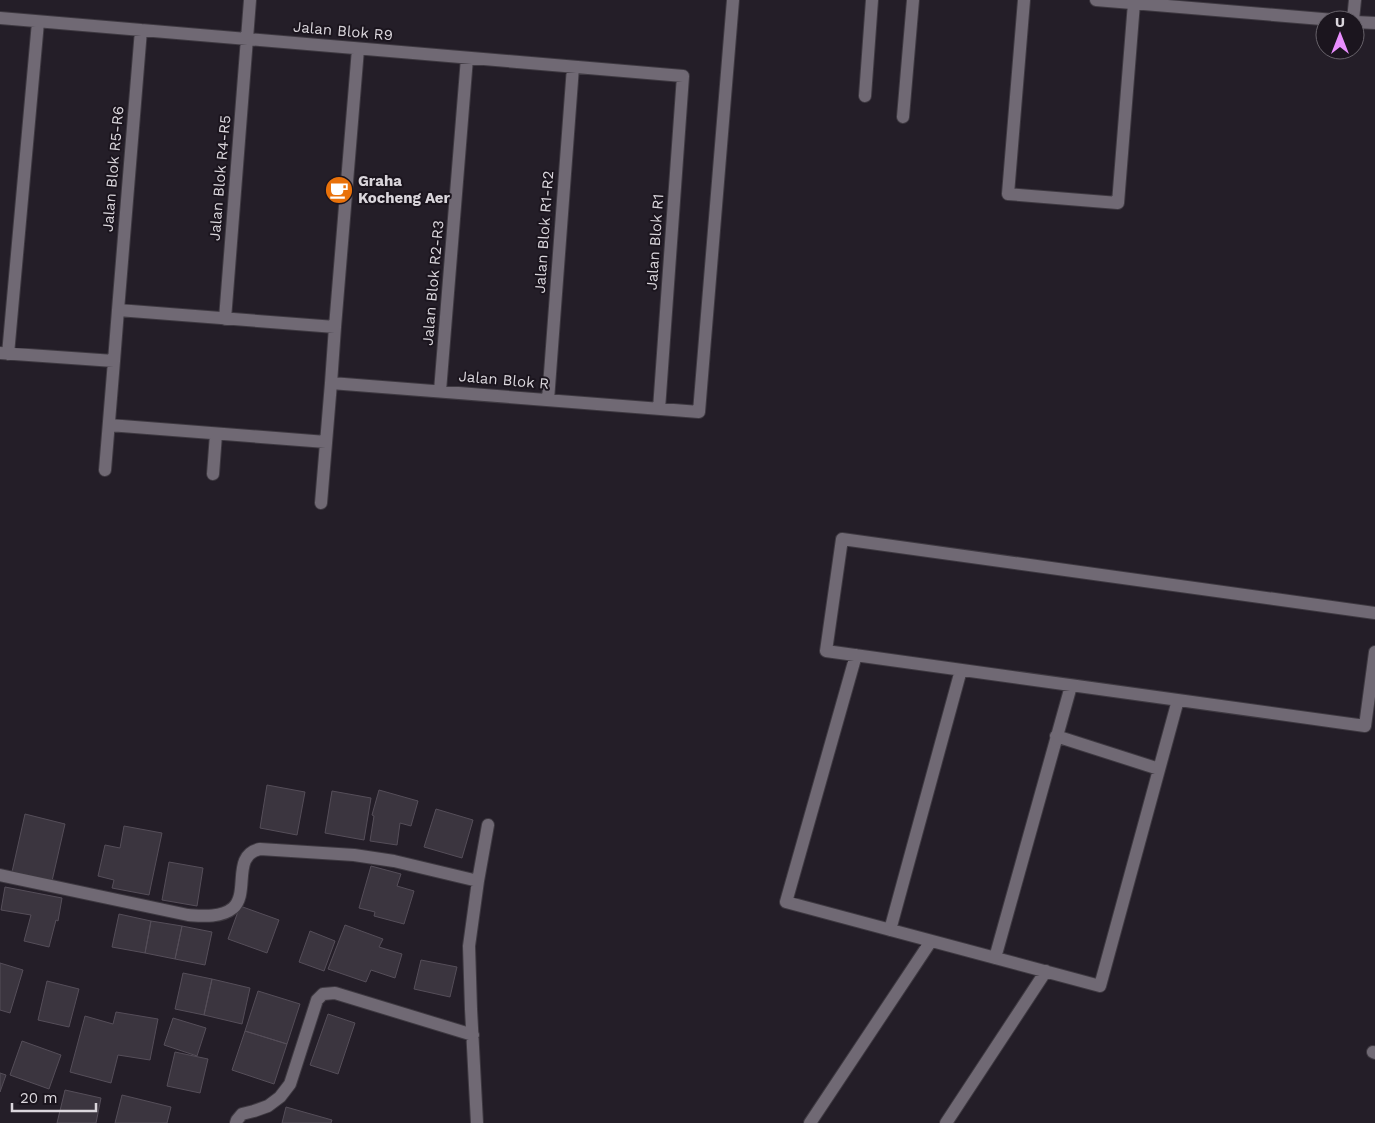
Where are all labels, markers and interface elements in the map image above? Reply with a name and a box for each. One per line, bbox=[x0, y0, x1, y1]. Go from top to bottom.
north arrow bbox=[1315, 10, 1365, 60]
text: U bbox=[1335, 14, 1345, 30]
street label: Jalan Blok R9 bbox=[292, 18, 394, 44]
street label: Jalan Blok R5-R6 bbox=[99, 105, 127, 233]
street label: Jalan Blok R4-R5 bbox=[206, 114, 234, 242]
street label: Jalan Blok R1-R2 bbox=[531, 170, 557, 294]
place label: Graha Kocheng Aer bbox=[358, 172, 451, 207]
cafe icon: Graha Kocheng Aer bbox=[324, 175, 354, 205]
street label: Jalan Blok R1 bbox=[643, 193, 667, 291]
street label: Jalan Blok R2-R3 bbox=[419, 220, 447, 346]
street label: Jalan Blok R bbox=[458, 367, 550, 393]
scale bar bbox=[12, 1080, 96, 1112]
text: 20 m bbox=[20, 1089, 58, 1107]

